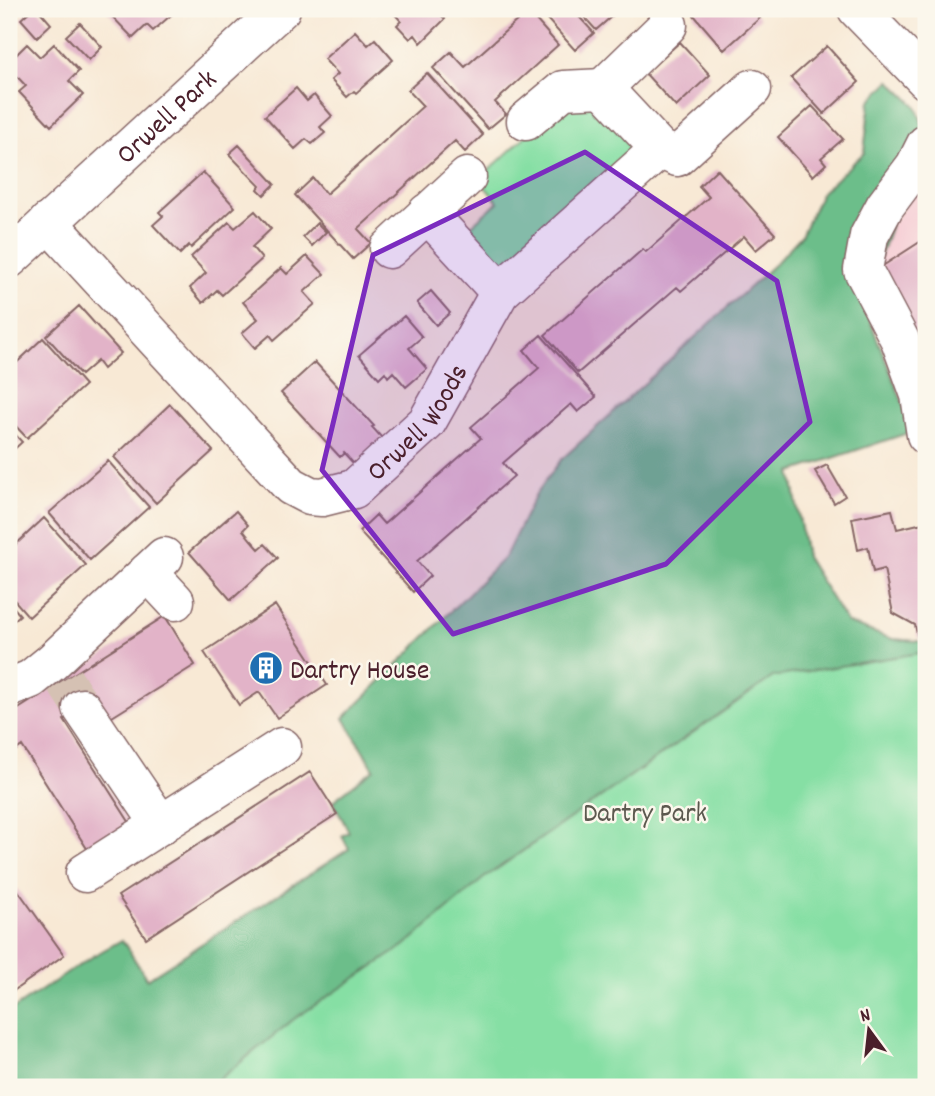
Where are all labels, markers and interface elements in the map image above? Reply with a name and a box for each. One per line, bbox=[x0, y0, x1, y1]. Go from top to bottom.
street label: Orwell Park bbox=[109, 62, 228, 176]
street label: Orwell Woods bbox=[360, 358, 481, 493]
building icon: Dartry House bbox=[247, 649, 285, 687]
place label: Dartry House bbox=[290, 653, 429, 693]
park label: Dartry Park bbox=[583, 796, 707, 836]
north arrow bbox=[834, 995, 904, 1064]
text: N bbox=[857, 1003, 874, 1031]

